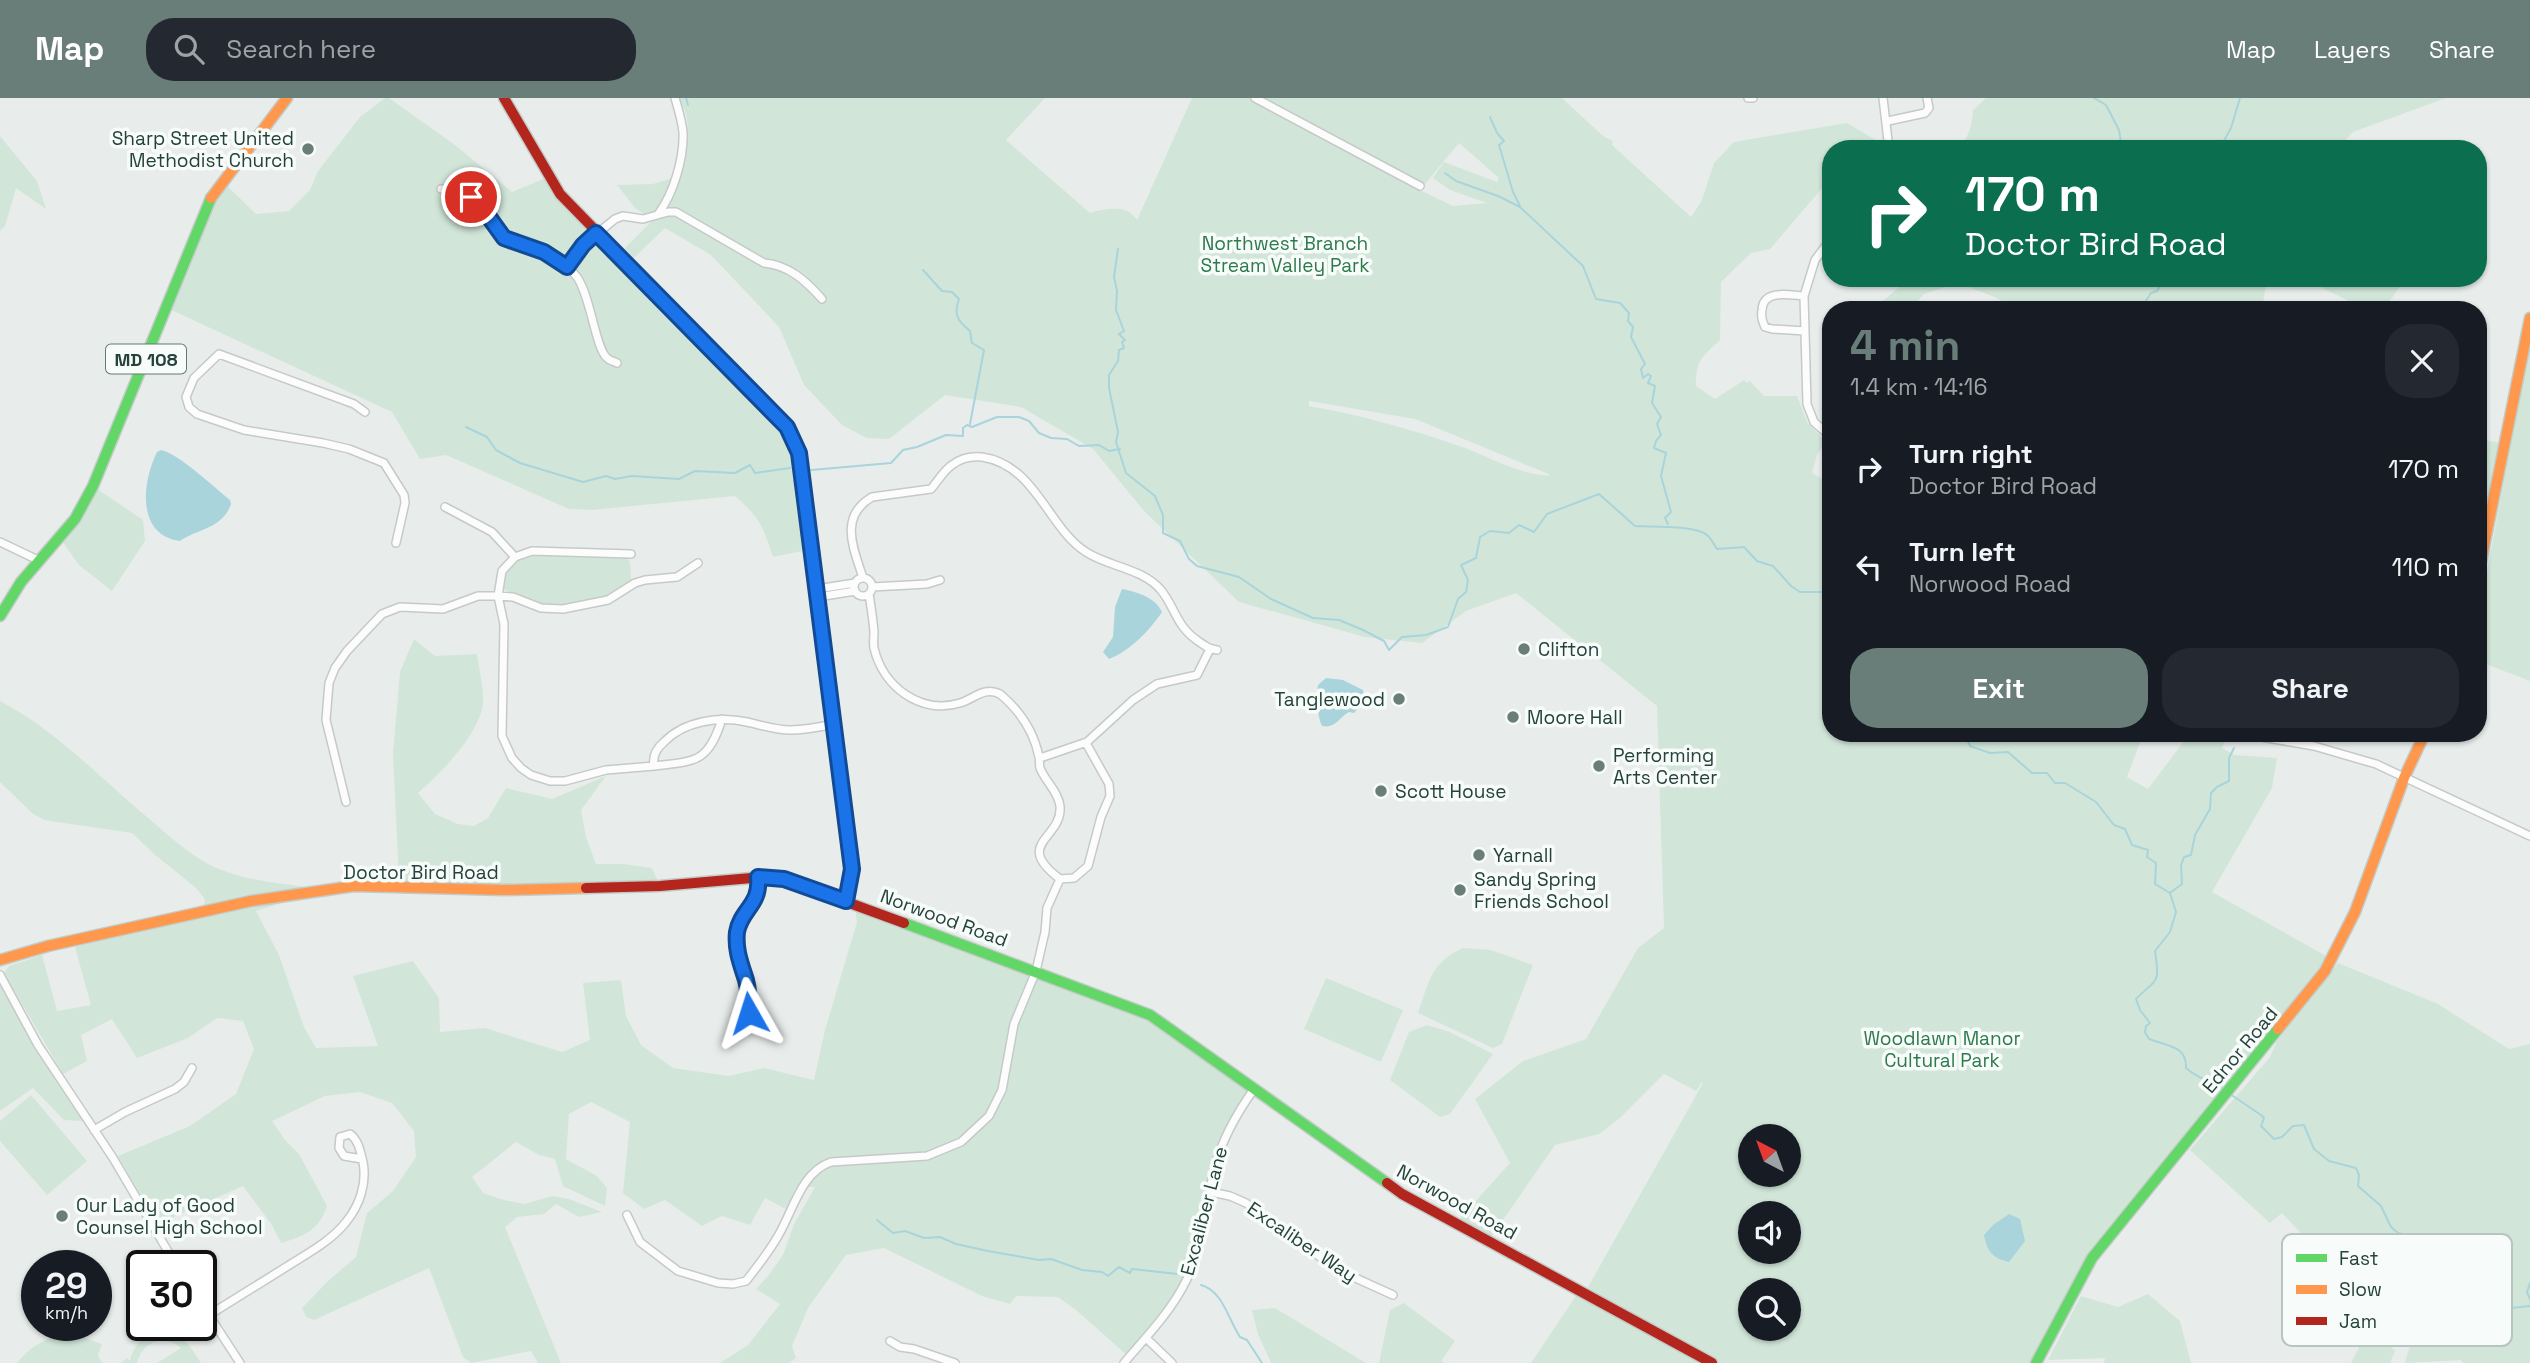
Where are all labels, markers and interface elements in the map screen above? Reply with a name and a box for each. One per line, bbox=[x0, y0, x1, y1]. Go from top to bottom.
search box bbox=[146, 18, 636, 81]
text: Map bbox=[35, 28, 104, 70]
icon: search bbox=[170, 30, 208, 68]
text: Search here bbox=[226, 32, 376, 66]
text: Map bbox=[2226, 34, 2276, 65]
text: Layers bbox=[2314, 34, 2391, 65]
text: Share bbox=[2429, 34, 2495, 65]
place label: Sharp Street United Methodist Church bbox=[112, 126, 294, 173]
marker: Sharp Street United Methodist Church bbox=[300, 141, 316, 157]
text: 170 m bbox=[1965, 163, 2100, 225]
pin bbox=[441, 167, 501, 227]
icon: right bbox=[1850, 168, 1941, 259]
icon: arrive bbox=[452, 178, 490, 216]
text: Doctor Bird Road bbox=[1965, 224, 2227, 264]
park label: Northwest Branch Stream Valley Park bbox=[1201, 231, 1369, 278]
text: 4 min bbox=[1850, 319, 1960, 372]
button: close bbox=[2385, 324, 2459, 398]
road number: MD 108 bbox=[106, 344, 186, 374]
text: 1.4 km · 14:16 bbox=[1850, 372, 1988, 402]
text: Turn right bbox=[1909, 437, 2033, 471]
icon: right bbox=[1850, 450, 1888, 488]
text: 170 m bbox=[2388, 452, 2459, 486]
text: Doctor Bird Road bbox=[1909, 471, 2097, 501]
text: Turn left bbox=[1909, 535, 2016, 569]
icon: left bbox=[1850, 548, 1888, 586]
text: 110 m bbox=[2392, 550, 2459, 584]
text: Norwood Road bbox=[1909, 569, 2071, 599]
place label: Clifton bbox=[1538, 637, 1599, 662]
marker: Clifton bbox=[1516, 641, 1532, 657]
button: Exit bbox=[1850, 648, 2148, 728]
button: Share bbox=[2162, 648, 2459, 728]
place label: Tanglewood bbox=[1274, 687, 1385, 712]
marker: Tanglewood bbox=[1391, 691, 1407, 707]
place label: Moore Hall bbox=[1527, 705, 1623, 730]
marker: Moore Hall bbox=[1505, 709, 1521, 725]
place label: Performing Arts Center bbox=[1613, 743, 1717, 790]
marker: Performing Arts Center bbox=[1591, 758, 1607, 774]
place label: Scott House bbox=[1395, 779, 1507, 804]
marker: Scott House bbox=[1373, 783, 1389, 799]
place label: Yarnall bbox=[1493, 843, 1553, 868]
marker: Yarnall bbox=[1471, 847, 1487, 863]
street label: Doctor Bird Road bbox=[343, 860, 499, 885]
place label: Sandy Spring Friends School bbox=[1474, 867, 1609, 914]
marker: Sandy Spring Friends School bbox=[1452, 882, 1468, 898]
street label: Norwood Road bbox=[877, 883, 1011, 953]
position arrow bbox=[712, 976, 786, 1050]
street label: Ednor Road bbox=[2197, 1002, 2283, 1098]
park label: Woodlawn Manor Cultural Park bbox=[1863, 1026, 2021, 1073]
north arrow bbox=[1738, 1124, 1801, 1186]
map controls bbox=[1738, 1124, 1801, 1341]
street label: Excaliber Lane bbox=[1175, 1144, 1233, 1278]
street label: Norwood Road bbox=[1392, 1159, 1522, 1245]
place label: Our Lady of Good Counsel High School bbox=[76, 1193, 263, 1240]
street label: Excaliber Way bbox=[1242, 1196, 1362, 1288]
button: sound bbox=[1738, 1201, 1801, 1264]
marker: Our Lady of Good Counsel High School bbox=[54, 1208, 70, 1224]
legend bbox=[2282, 1234, 2512, 1346]
text: Fast bbox=[2339, 1246, 2379, 1271]
speed limit sign: 30 bbox=[126, 1250, 217, 1341]
text: 29 bbox=[45, 1264, 88, 1308]
text: Slow bbox=[2339, 1277, 2382, 1302]
button: search bbox=[1738, 1278, 1801, 1341]
text: km/h bbox=[45, 1301, 88, 1324]
text: Jam bbox=[2339, 1309, 2377, 1334]

